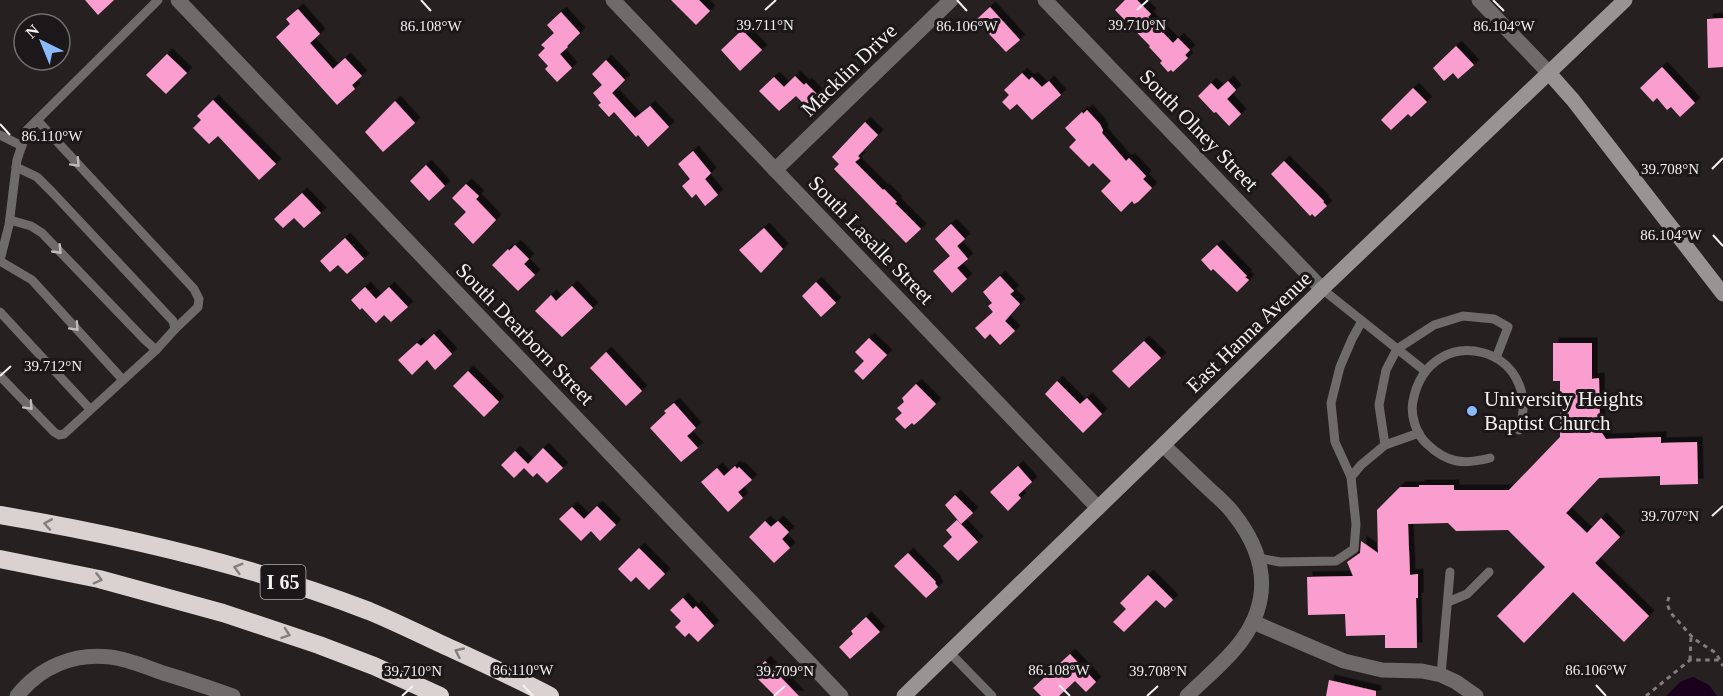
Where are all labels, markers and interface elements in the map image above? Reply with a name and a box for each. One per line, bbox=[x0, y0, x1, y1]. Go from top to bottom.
north arrow bbox=[12, 12, 72, 72]
text: 39.711°N bbox=[736, 17, 794, 33]
text: 39.710°N bbox=[1108, 17, 1166, 33]
text: 86.108°W bbox=[400, 18, 463, 34]
text: 86.106°W bbox=[936, 18, 999, 34]
text: 86.104°W bbox=[1473, 18, 1536, 34]
street label: Macklin Drive bbox=[796, 19, 902, 121]
text: N bbox=[22, 21, 42, 42]
street label: South Olney Street bbox=[1135, 64, 1263, 196]
text: 86.110°W bbox=[22, 128, 83, 144]
one-way arrow bbox=[69, 156, 80, 167]
text: 39.708°N bbox=[1641, 161, 1699, 177]
street label: South Lasalle Street bbox=[804, 171, 938, 309]
text: 86.104°W bbox=[1640, 227, 1703, 243]
one-way arrow bbox=[51, 244, 62, 254]
street label: South Dearborn Street bbox=[451, 258, 599, 410]
street label: East Hanna Avenue bbox=[1182, 266, 1316, 398]
one-way arrow bbox=[68, 320, 79, 330]
text: 39.712°N bbox=[24, 358, 82, 374]
place label: University Heights Baptist Church bbox=[1484, 387, 1643, 435]
one-way arrow bbox=[21, 399, 32, 410]
marker: University Heights Baptist Church bbox=[1465, 404, 1479, 418]
text: 39.707°N bbox=[1641, 508, 1699, 524]
one-way arrow bbox=[44, 518, 53, 530]
one-way arrow bbox=[233, 563, 244, 575]
road number: I 65 bbox=[260, 565, 306, 599]
one-way arrow bbox=[93, 572, 103, 585]
one-way arrow bbox=[280, 626, 290, 639]
one-way arrow bbox=[455, 647, 466, 659]
text: 86.110°W bbox=[493, 662, 554, 678]
text: 86.108°W bbox=[1028, 662, 1091, 678]
text: 86.106°W bbox=[1565, 662, 1628, 678]
text: 39.710°N bbox=[384, 663, 442, 679]
text: 39.709°N bbox=[756, 663, 814, 679]
text: 39.708°N bbox=[1129, 663, 1187, 679]

